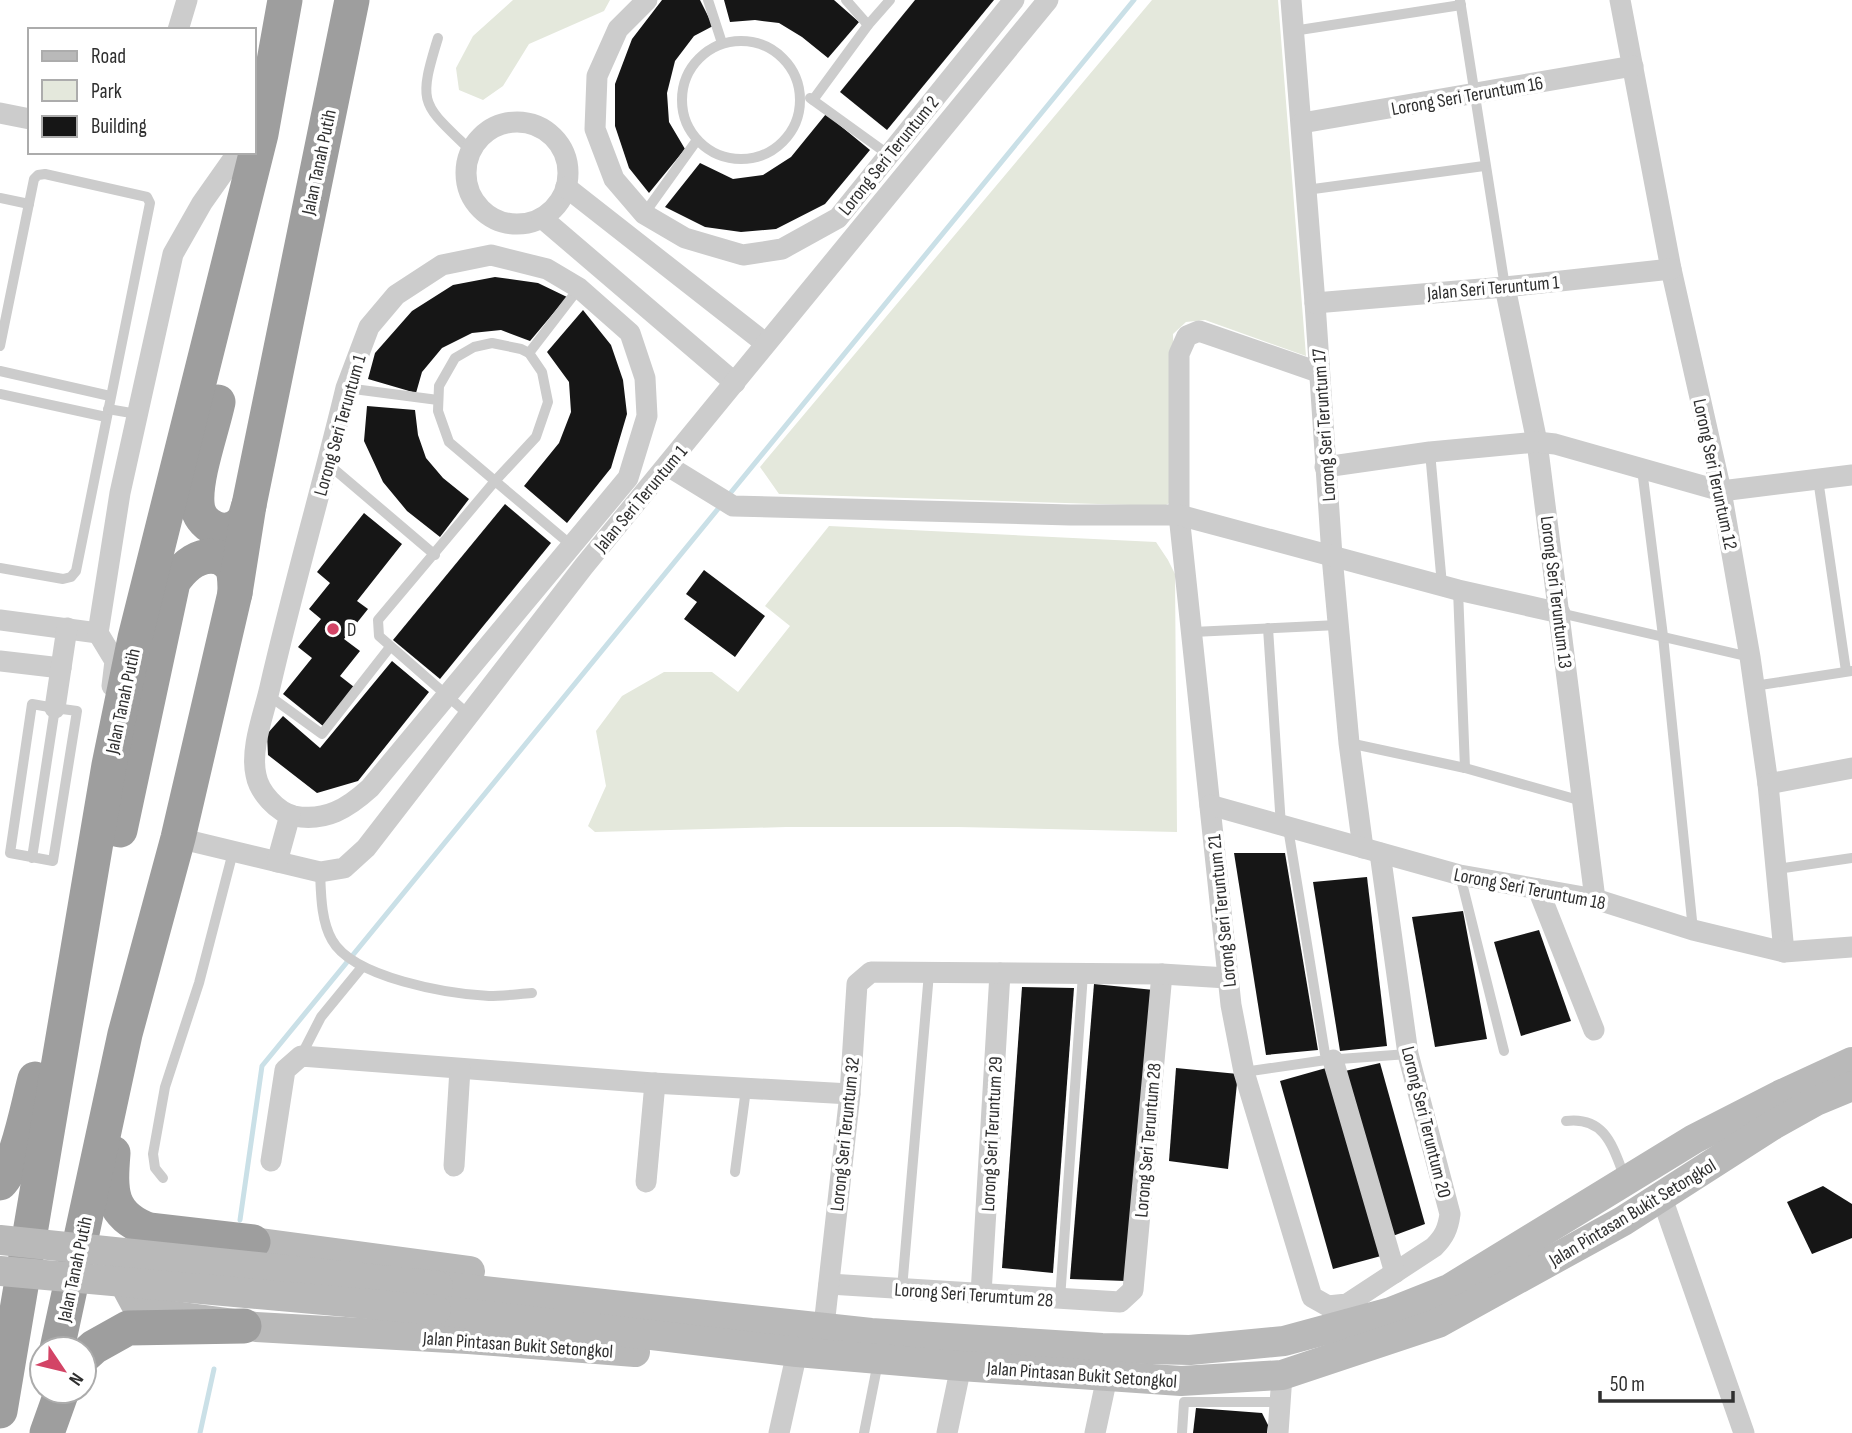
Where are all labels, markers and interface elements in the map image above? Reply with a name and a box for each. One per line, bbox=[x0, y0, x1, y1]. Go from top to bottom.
legend bbox=[28, 28, 256, 154]
text: Road bbox=[91, 44, 126, 69]
street label: Lorong Seri Teruntum 16 bbox=[1389, 72, 1545, 121]
text: Park bbox=[91, 79, 122, 104]
street label: Lorong Seri Teruntum 2 bbox=[834, 92, 944, 220]
street label: Jalan Tanah Putih bbox=[297, 108, 342, 218]
text: Building bbox=[91, 114, 147, 139]
street label: Jalan Seri Teruntum 1 bbox=[1425, 271, 1560, 306]
street label: Lorong Seri Teruntum 17 bbox=[1308, 347, 1341, 502]
street label: Lorong Seri Teruntum 1 bbox=[309, 352, 372, 499]
street label: Lorong Seri Teruntum 12 bbox=[1687, 397, 1742, 552]
street label: Jalan Seri Teruntum 1 bbox=[589, 441, 693, 558]
street label: Lorong Seri Teruntum 13 bbox=[1535, 515, 1576, 670]
place label: D bbox=[347, 619, 356, 642]
marker: D bbox=[325, 621, 341, 637]
street label: Jalan Tanah Putih bbox=[101, 647, 146, 757]
street label: Lorong Seri Teruntum 21 bbox=[1203, 833, 1242, 988]
street label: Lorong Seri Teruntum 18 bbox=[1452, 863, 1607, 915]
street label: Lorong Seri Teruntum 20 bbox=[1396, 1044, 1455, 1200]
street label: Lorong Seri Teruntum 32 bbox=[826, 1056, 865, 1212]
street label: Lorong Seri Teruntum 29 bbox=[977, 1056, 1008, 1212]
street label: Lorong Seri Teruntum 28 bbox=[1130, 1062, 1167, 1218]
street label: Jalan Pintasan Bukit Setongkol bbox=[1544, 1154, 1720, 1273]
street label: Jalan Tanah Putih bbox=[53, 1215, 98, 1325]
street label: Lorong Seri Terumtum 28 bbox=[894, 1278, 1054, 1313]
street label: Jalan Pintasan Bukit Setongkol bbox=[421, 1327, 614, 1364]
north arrow bbox=[28, 1335, 98, 1405]
street label: Jalan Pintasan Bukit Setongkol bbox=[985, 1357, 1178, 1394]
scale bar bbox=[1600, 1360, 1733, 1404]
text: N bbox=[63, 1368, 88, 1390]
text: 50 m bbox=[1610, 1372, 1645, 1397]

